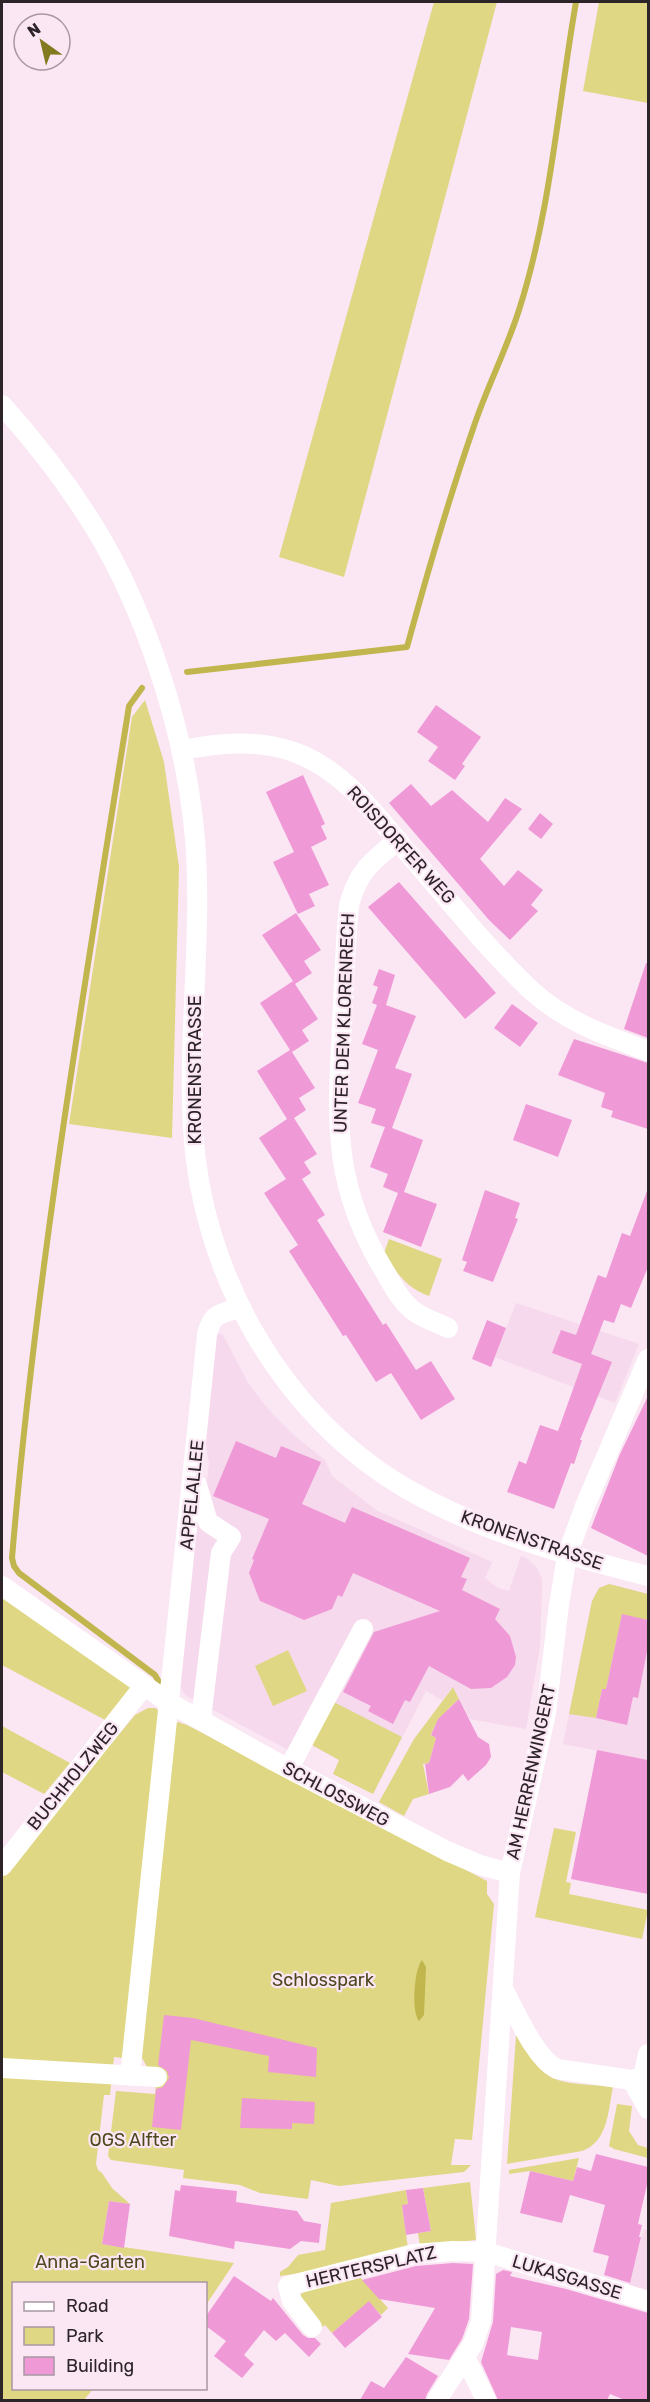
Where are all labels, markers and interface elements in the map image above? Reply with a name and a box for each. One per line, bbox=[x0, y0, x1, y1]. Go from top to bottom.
north arrow bbox=[12, 12, 72, 72]
text: N bbox=[24, 19, 44, 41]
street label: ROISDORFER WEG bbox=[342, 781, 460, 909]
street label: UNTER DEM KLORENRECH bbox=[329, 913, 359, 1133]
street label: KRONENSTRASSE bbox=[184, 995, 206, 1145]
street label: APPELALLEE bbox=[175, 1439, 209, 1551]
street label: KRONENSTRASSE bbox=[458, 1505, 606, 1575]
street label: AM HERRENWINGERT bbox=[502, 1682, 560, 1862]
street label: BUCHHOLZWEG bbox=[23, 1717, 123, 1835]
street label: SCHLOSSWEG bbox=[279, 1757, 393, 1831]
park label: Schlosspark bbox=[272, 1969, 375, 1991]
park label: OGS Alfter bbox=[90, 2129, 177, 2151]
street label: HERTERSPLATZ bbox=[304, 2241, 439, 2293]
street label: LUKASGASSE bbox=[509, 2250, 625, 2304]
park label: Anna-Garten bbox=[35, 2251, 145, 2273]
legend bbox=[12, 2282, 207, 2390]
text: Road bbox=[66, 2295, 109, 2317]
text: Park bbox=[66, 2325, 104, 2347]
text: Building bbox=[66, 2355, 134, 2377]

